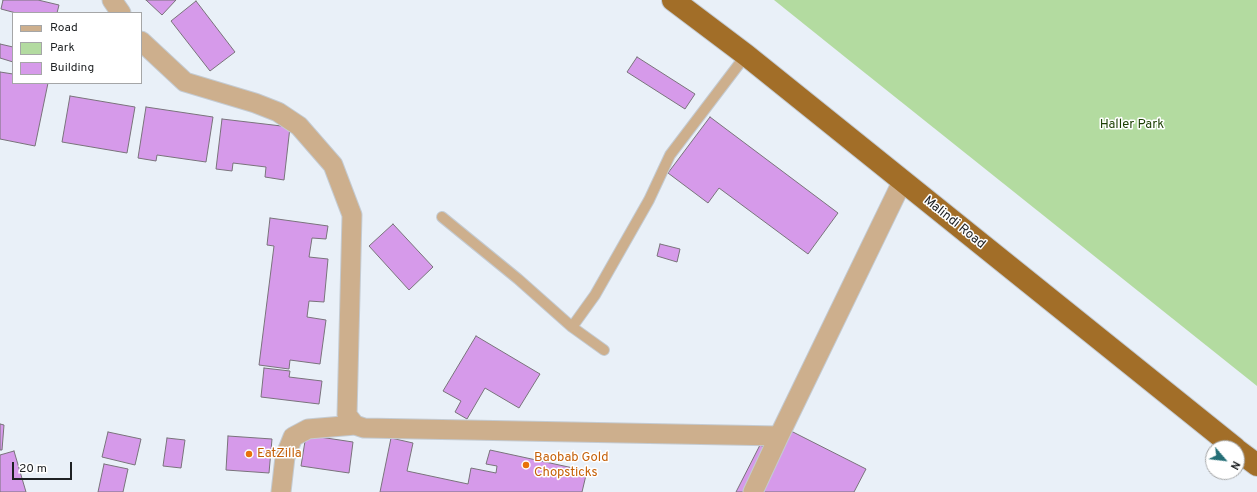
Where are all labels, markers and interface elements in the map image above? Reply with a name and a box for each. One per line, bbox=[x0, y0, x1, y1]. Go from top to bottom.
legend bbox=[12, 12, 142, 84]
text: Road bbox=[50, 20, 78, 36]
text: Park bbox=[50, 40, 75, 56]
text: Building bbox=[50, 60, 94, 76]
park label: Haller Park bbox=[1100, 117, 1164, 133]
street label: Malindi Road bbox=[920, 193, 988, 253]
north arrow bbox=[1205, 440, 1245, 480]
place label: EatZilla bbox=[257, 446, 302, 462]
marker: EatZilla bbox=[244, 449, 254, 459]
place label: Baobab Gold Chopsticks bbox=[534, 450, 609, 481]
scale bar bbox=[14, 454, 74, 480]
text: N bbox=[1227, 458, 1243, 472]
marker: Baobab Gold Chopsticks bbox=[521, 460, 531, 470]
text: 20 m bbox=[19, 461, 47, 477]

